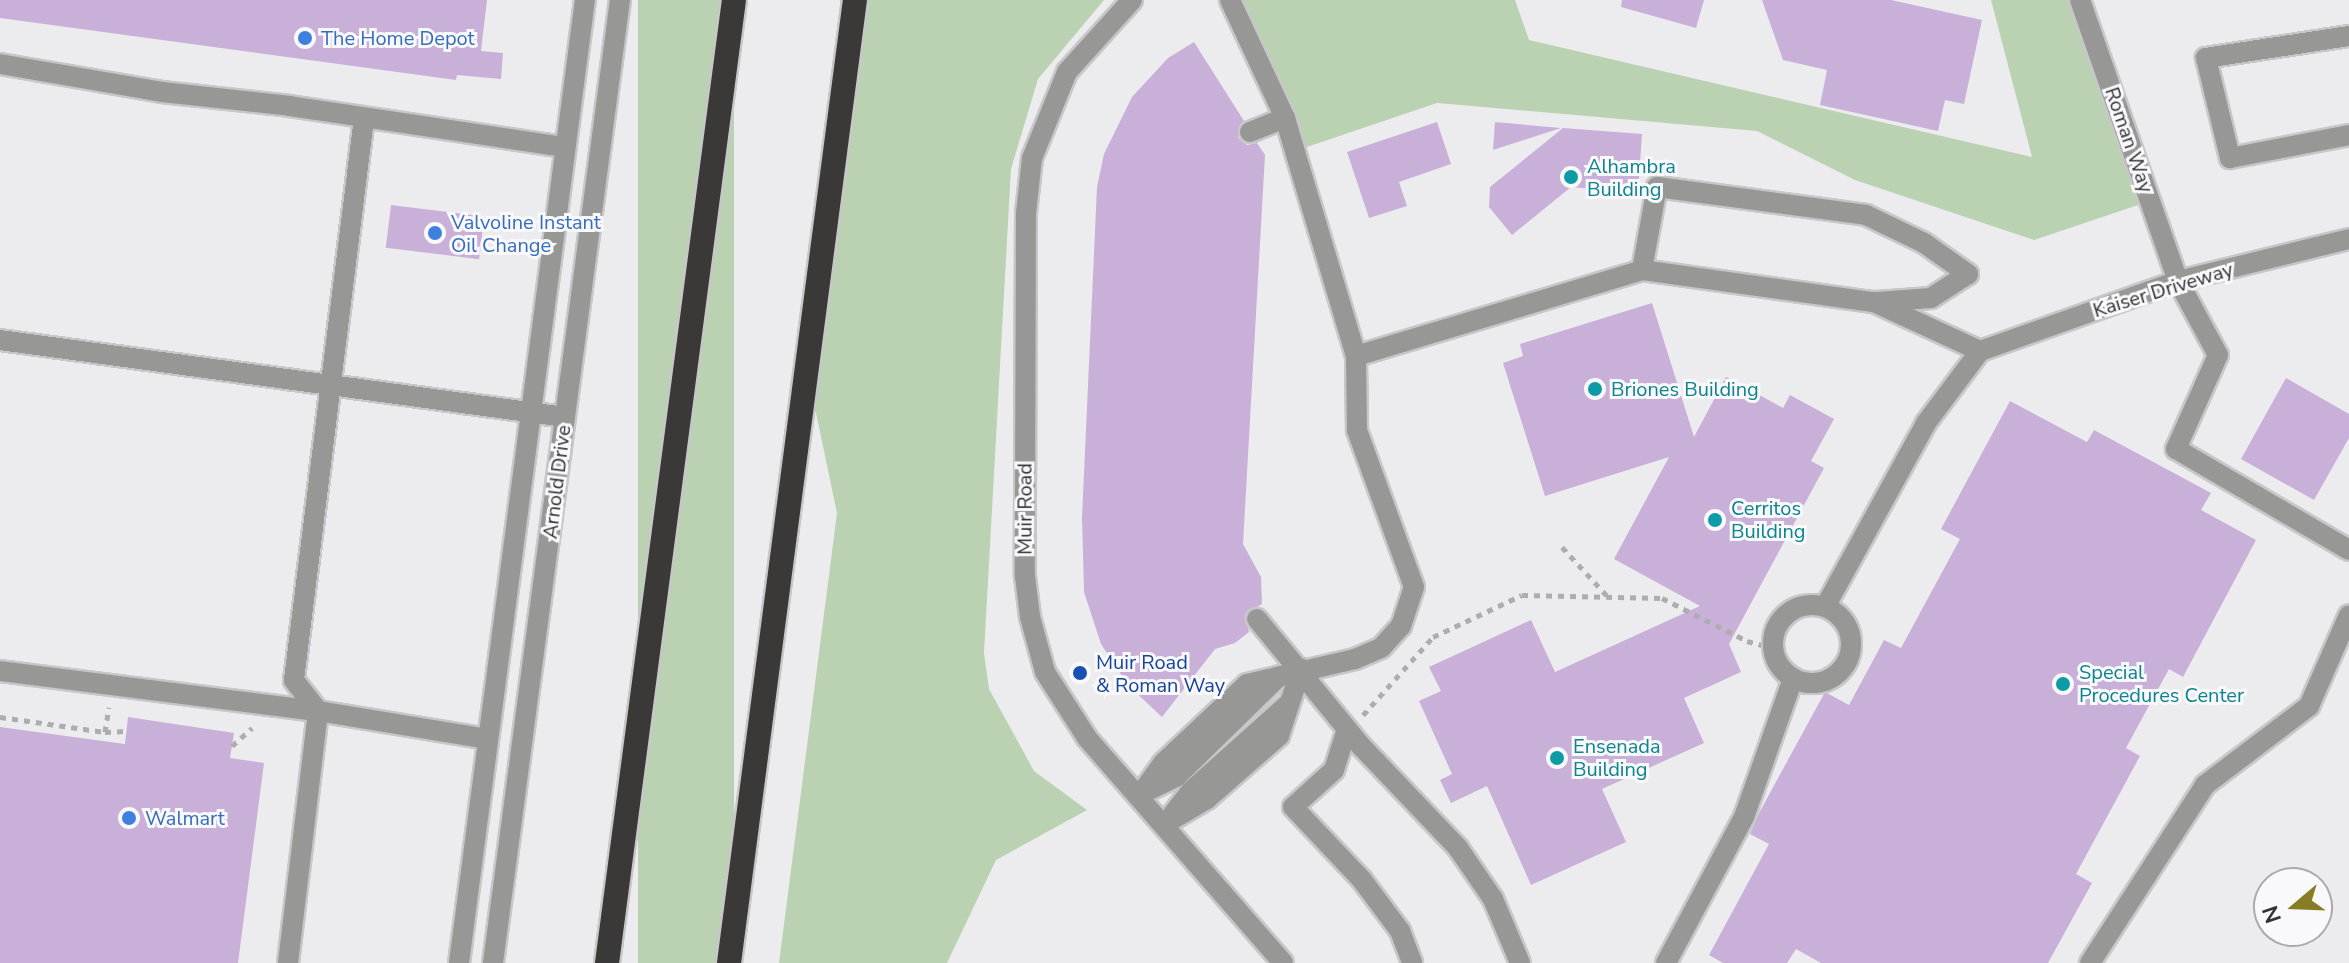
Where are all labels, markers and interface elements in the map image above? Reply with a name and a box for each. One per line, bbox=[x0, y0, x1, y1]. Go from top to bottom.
place label: The Home Depot bbox=[321, 26, 475, 50]
marker: The Home Depot bbox=[296, 29, 314, 47]
street label: Roman Way bbox=[2100, 84, 2158, 196]
place label: Alhambra Building bbox=[1587, 154, 1676, 201]
marker: Alhambra Building bbox=[1562, 168, 1580, 186]
place label: Valvoline Instant Oil Change bbox=[451, 210, 601, 257]
marker: Valvoline Instant Oil Change bbox=[426, 224, 444, 242]
street label: Kaiser Driveway bbox=[2090, 257, 2236, 323]
place label: Briones Building bbox=[1611, 377, 1759, 401]
marker: Briones Building bbox=[1586, 380, 1604, 398]
street label: Arnold Drive bbox=[538, 424, 576, 540]
street label: Muir Road bbox=[1013, 463, 1037, 555]
place label: Cerritos Building bbox=[1731, 496, 1806, 543]
marker: Cerritos Building bbox=[1706, 511, 1724, 529]
place label: Muir Road & Roman Way bbox=[1096, 650, 1225, 697]
place label: Special Procedures Center bbox=[2079, 660, 2244, 707]
marker: Muir Road & Roman Way bbox=[1071, 664, 1089, 682]
marker: Special Procedures Center bbox=[2054, 675, 2072, 693]
place label: Ensenada Building bbox=[1573, 734, 1660, 781]
marker: Ensenada Building bbox=[1548, 749, 1566, 767]
place label: Walmart bbox=[145, 806, 225, 830]
marker: Walmart bbox=[120, 809, 138, 827]
north arrow bbox=[2253, 867, 2333, 947]
text: N bbox=[2255, 901, 2289, 927]

